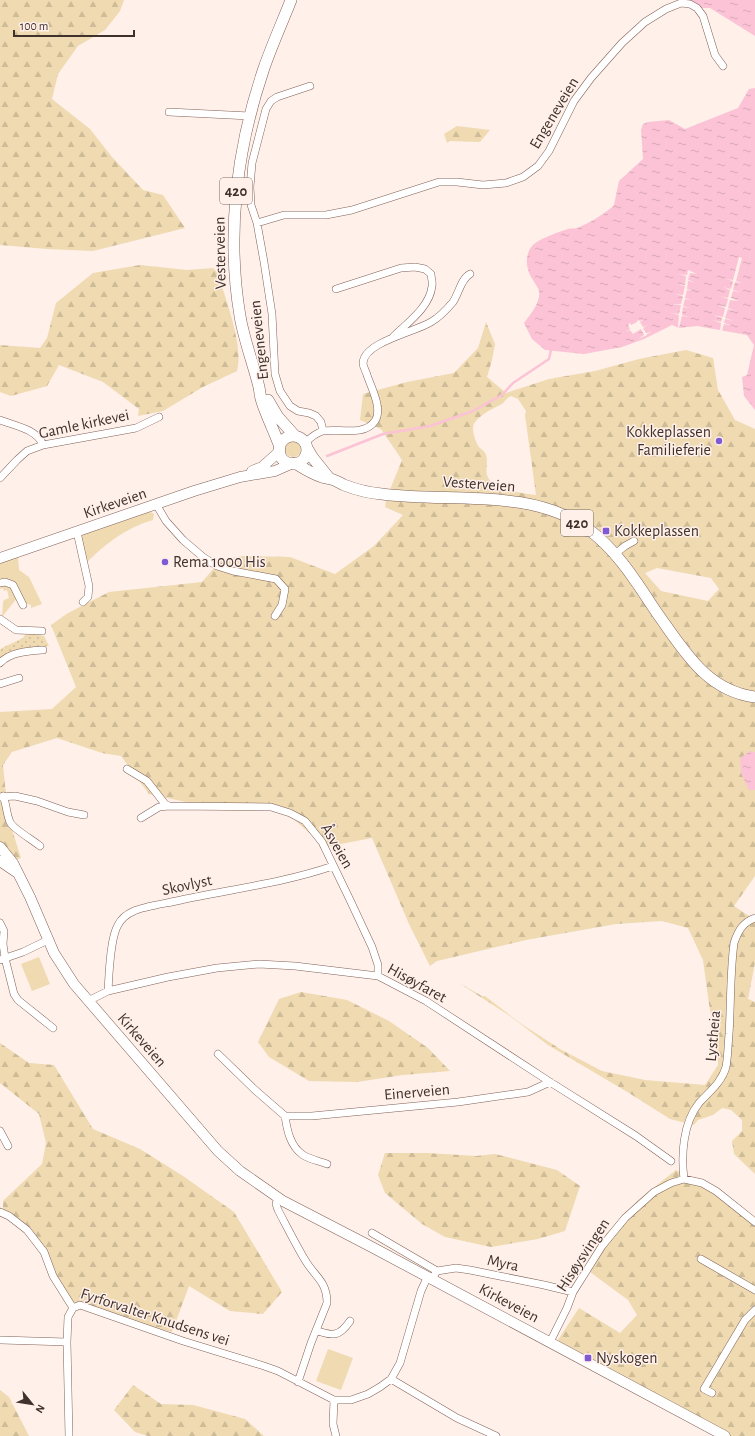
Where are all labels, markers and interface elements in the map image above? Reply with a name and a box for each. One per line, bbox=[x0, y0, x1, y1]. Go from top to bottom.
scale bar bbox=[14, 12, 134, 38]
text: 100 m bbox=[20, 20, 48, 32]
street label: Engeneveien bbox=[527, 75, 581, 151]
road number: 420 bbox=[220, 178, 252, 204]
street label: Vesterveien bbox=[211, 217, 229, 289]
street label: Engeneveien bbox=[247, 299, 271, 381]
street label: Gamle kirkevei bbox=[37, 407, 131, 441]
place label: Kokkeplassen Familieferie bbox=[626, 424, 711, 458]
marker: Kokkeplassen Familieferie bbox=[714, 436, 724, 446]
street label: Vesterveien bbox=[442, 473, 516, 495]
street label: Kirkeveien bbox=[81, 485, 149, 521]
road number: 420 bbox=[561, 510, 593, 536]
place label: Kokkeplassen bbox=[614, 523, 699, 539]
marker: Kokkeplassen bbox=[601, 526, 611, 536]
place label: Rema 1000 His bbox=[173, 554, 266, 570]
marker: Rema 1000 His bbox=[160, 557, 170, 567]
street label: Åsveien bbox=[318, 820, 358, 871]
street label: Skovlyst bbox=[161, 872, 214, 899]
street label: Hisøyfaret bbox=[384, 960, 449, 1007]
street label: Kirkeveien bbox=[114, 1010, 170, 1070]
street label: Lystheia bbox=[703, 1010, 724, 1062]
street label: Einerveien bbox=[383, 1081, 451, 1103]
street label: Hisøysvingen bbox=[554, 1216, 613, 1295]
street label: Myra bbox=[486, 1252, 520, 1275]
street label: Kirkeveien bbox=[476, 1281, 542, 1325]
street label: Fyrforvalter Knudsens vei bbox=[78, 1285, 231, 1350]
place label: Nyskogen bbox=[596, 1350, 658, 1367]
marker: Nyskogen bbox=[583, 1353, 593, 1363]
north arrow bbox=[12, 1384, 52, 1424]
text: N bbox=[34, 1403, 47, 1415]

